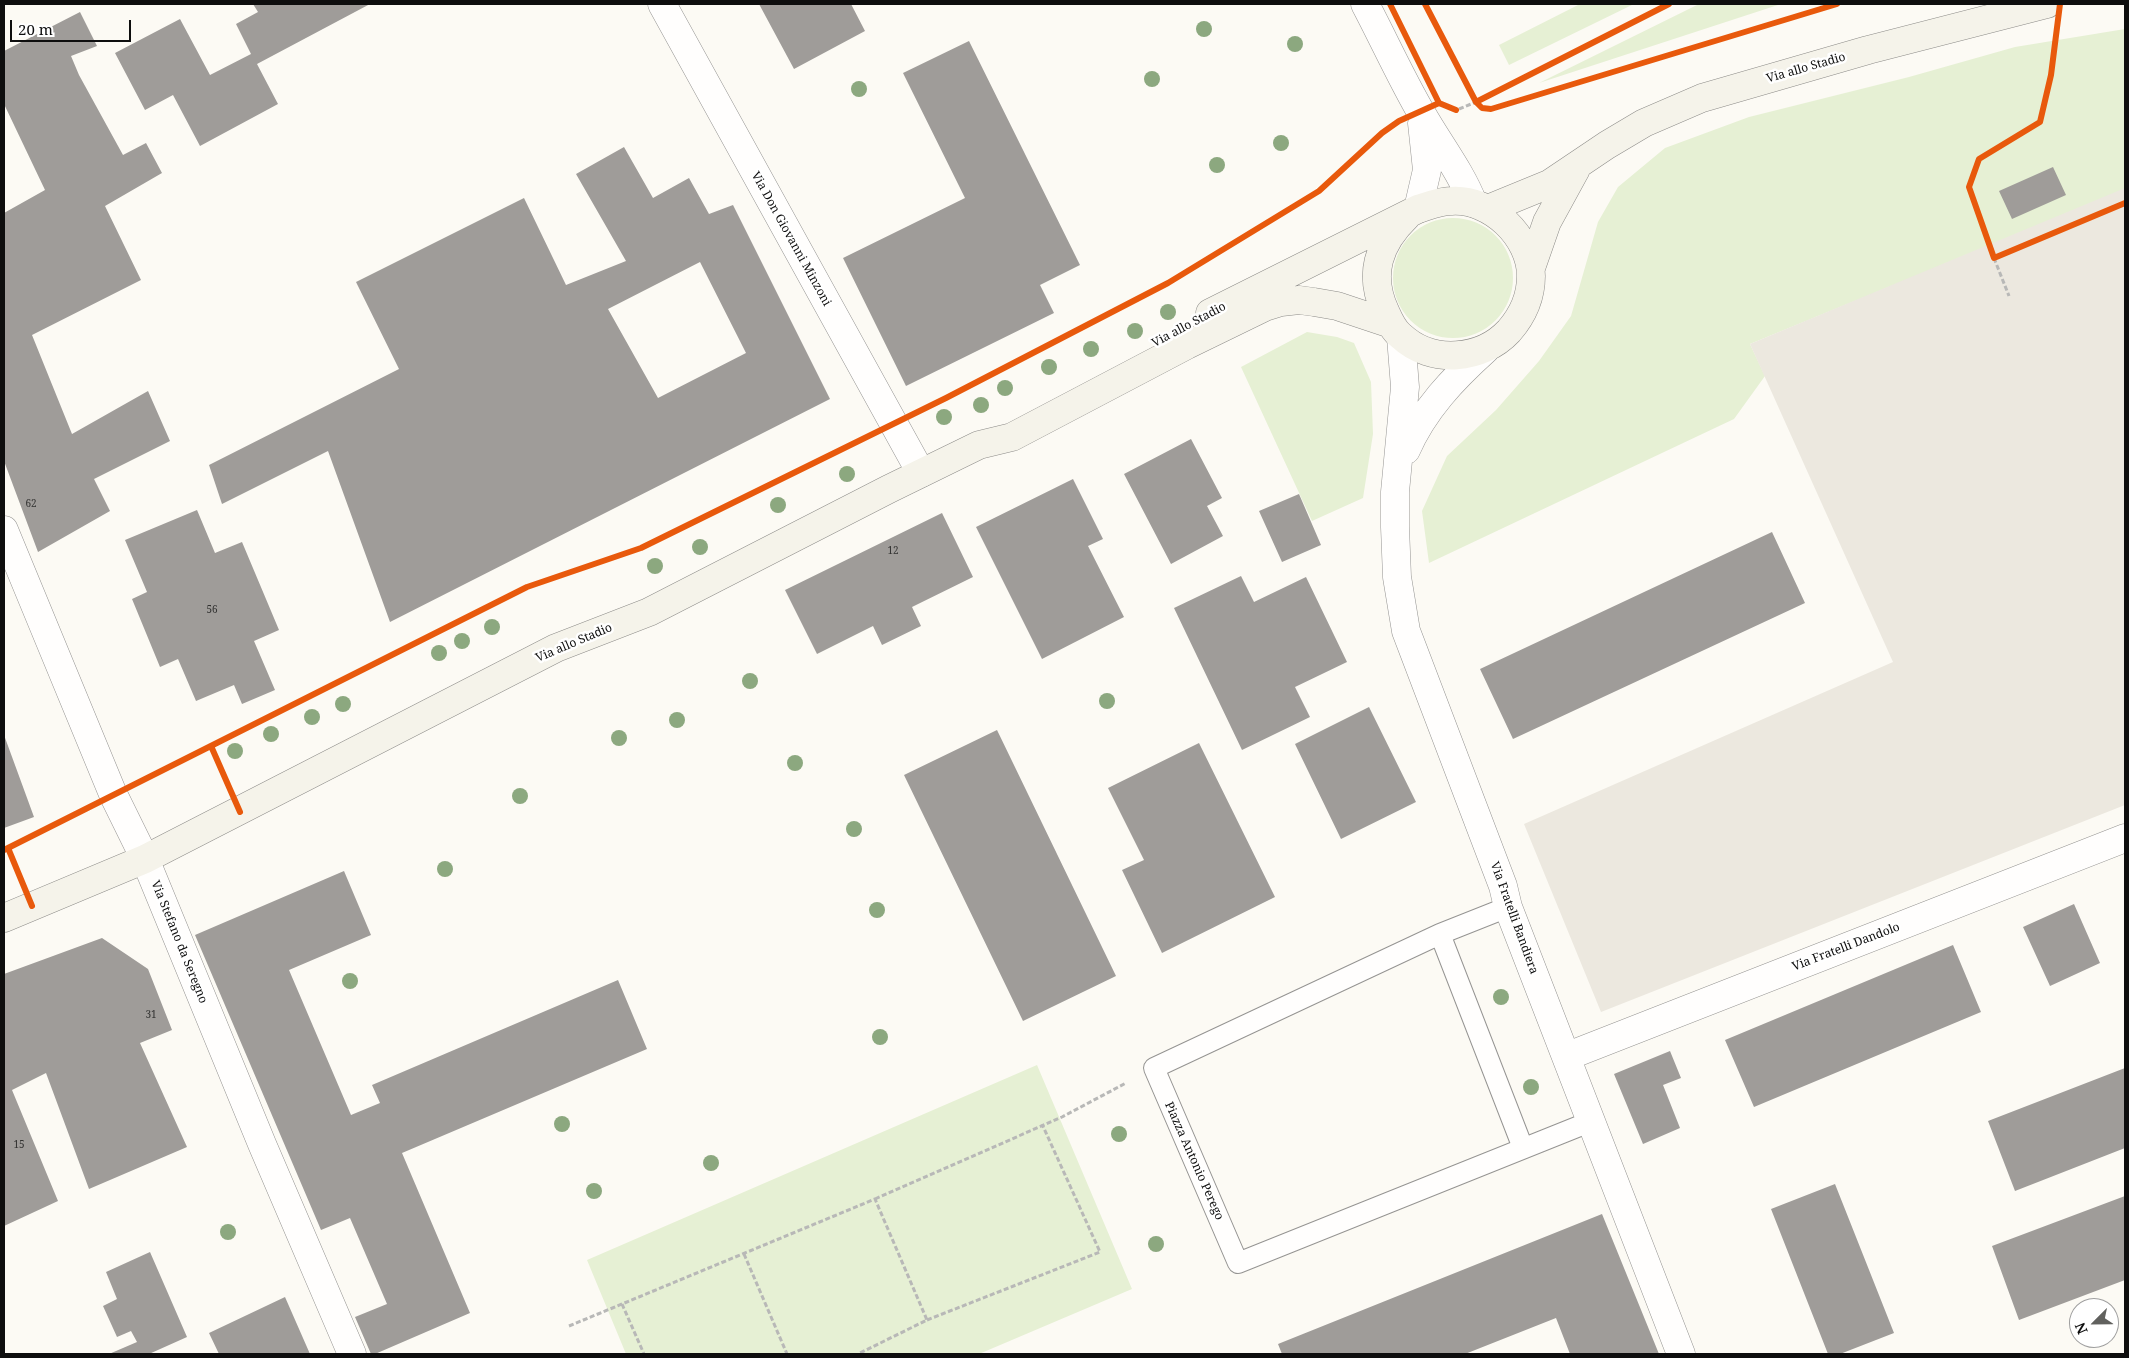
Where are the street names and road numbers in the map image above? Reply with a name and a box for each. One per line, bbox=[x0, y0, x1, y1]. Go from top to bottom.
street label: Via allo Stadio bbox=[1765, 50, 1847, 86]
street label: Via Don Giovanni Minzoni bbox=[748, 169, 834, 309]
street label: Via allo Stadio bbox=[1150, 299, 1228, 351]
street label: Via allo Stadio bbox=[534, 620, 614, 666]
street label: Via Fratelli Bandiera bbox=[1487, 860, 1541, 976]
street label: Via Stefano da Seregno bbox=[148, 878, 210, 1006]
street label: Via Fratelli Dandolo bbox=[1790, 920, 1902, 974]
street label: Piazza Antonio Perego bbox=[1161, 1100, 1227, 1222]

